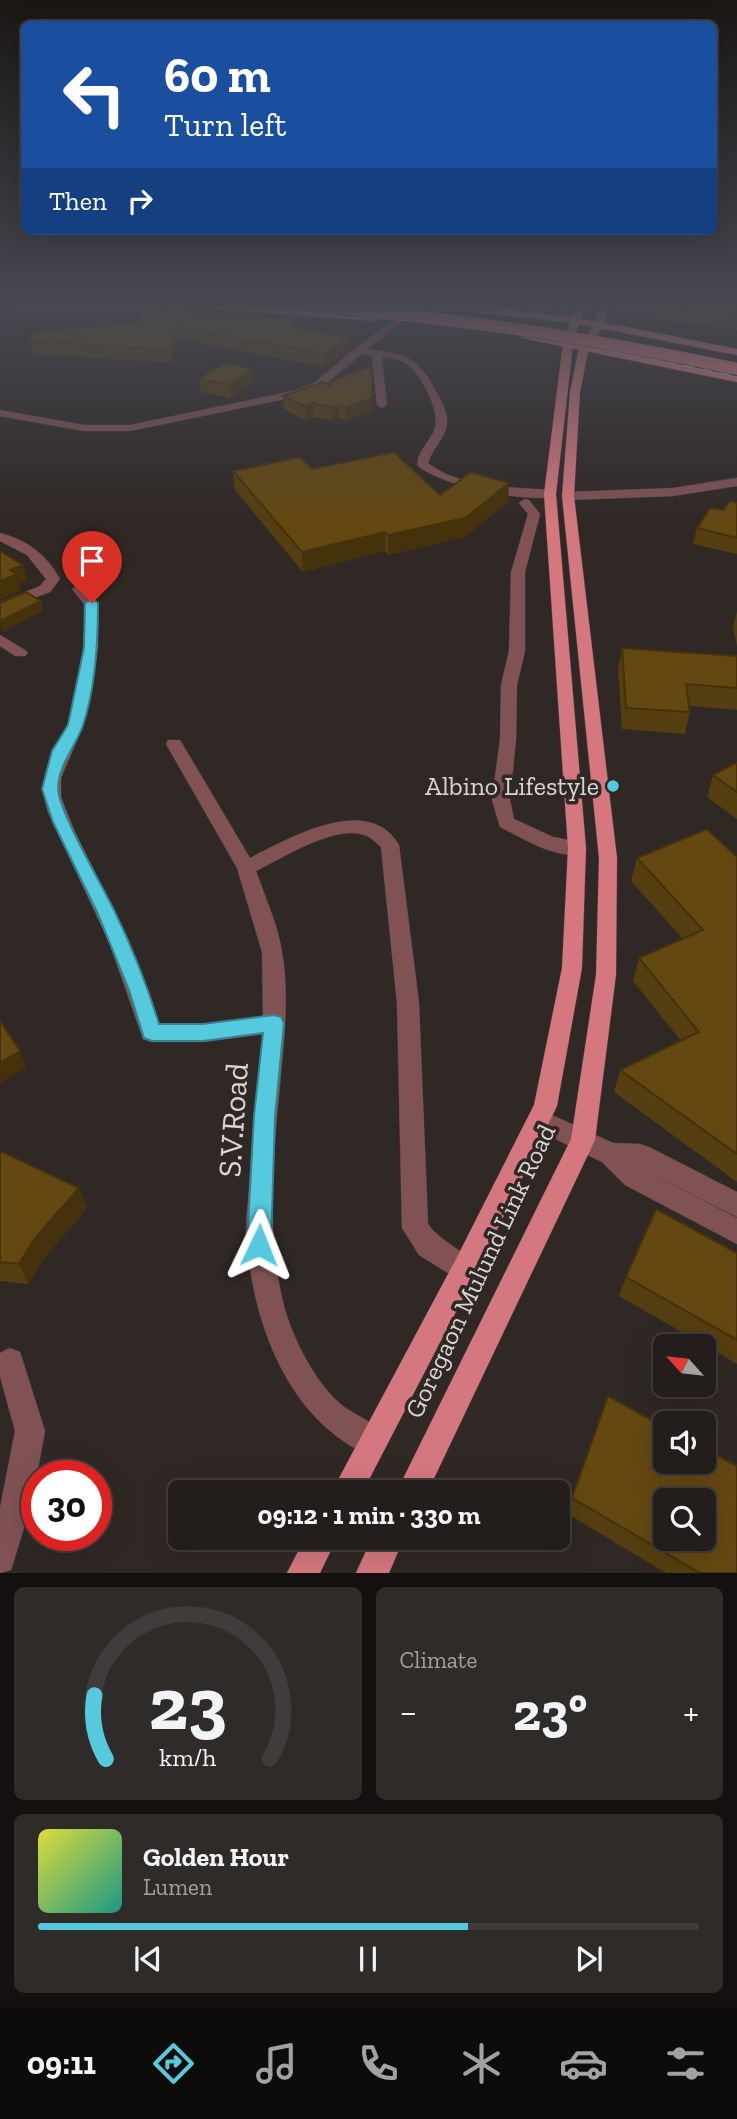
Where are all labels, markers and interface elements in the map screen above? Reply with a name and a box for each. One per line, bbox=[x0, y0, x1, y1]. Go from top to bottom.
text: 60 m bbox=[164, 46, 271, 105]
icon: left bbox=[49, 49, 140, 140]
text: Turn left bbox=[164, 106, 286, 144]
icon: right bbox=[121, 182, 159, 220]
text: Then bbox=[49, 185, 107, 217]
pin bbox=[62, 531, 122, 603]
icon: arrive bbox=[73, 542, 111, 580]
place label: Albino Lifestyle bbox=[425, 770, 599, 802]
marker: Albino Lifestyle bbox=[605, 778, 621, 794]
street label: S.V.Road bbox=[210, 1061, 256, 1179]
street label: Goregaon Mulund Link Road bbox=[398, 1119, 562, 1423]
position arrow bbox=[222, 1208, 296, 1282]
north arrow bbox=[653, 1334, 716, 1396]
map controls bbox=[653, 1334, 716, 1551]
button: sound bbox=[653, 1411, 716, 1474]
speed limit sign: 30 bbox=[21, 1460, 112, 1551]
button: search bbox=[653, 1488, 716, 1551]
text: 09:12 · 1 min · 330 m bbox=[258, 1499, 480, 1531]
text: Climate bbox=[400, 1646, 477, 1674]
text: 23 bbox=[149, 1661, 227, 1749]
text: 23° bbox=[513, 1681, 587, 1743]
text: − bbox=[400, 1689, 417, 1735]
text: + bbox=[683, 1689, 699, 1735]
text: km/h bbox=[159, 1742, 216, 1772]
text: Golden Hour bbox=[143, 1841, 289, 1873]
text: Lumen bbox=[143, 1873, 212, 1901]
icon: previous bbox=[129, 1940, 167, 1978]
icon: pause bbox=[349, 1940, 387, 1978]
icon: next bbox=[570, 1940, 608, 1978]
icon: directions bbox=[149, 2039, 198, 2088]
icon: music bbox=[252, 2039, 301, 2088]
icon: phone bbox=[354, 2039, 403, 2088]
icon: climate bbox=[457, 2039, 506, 2088]
icon: car bbox=[559, 2039, 608, 2088]
icon: filters bbox=[661, 2039, 710, 2088]
text: 09:11 bbox=[27, 2044, 96, 2082]

